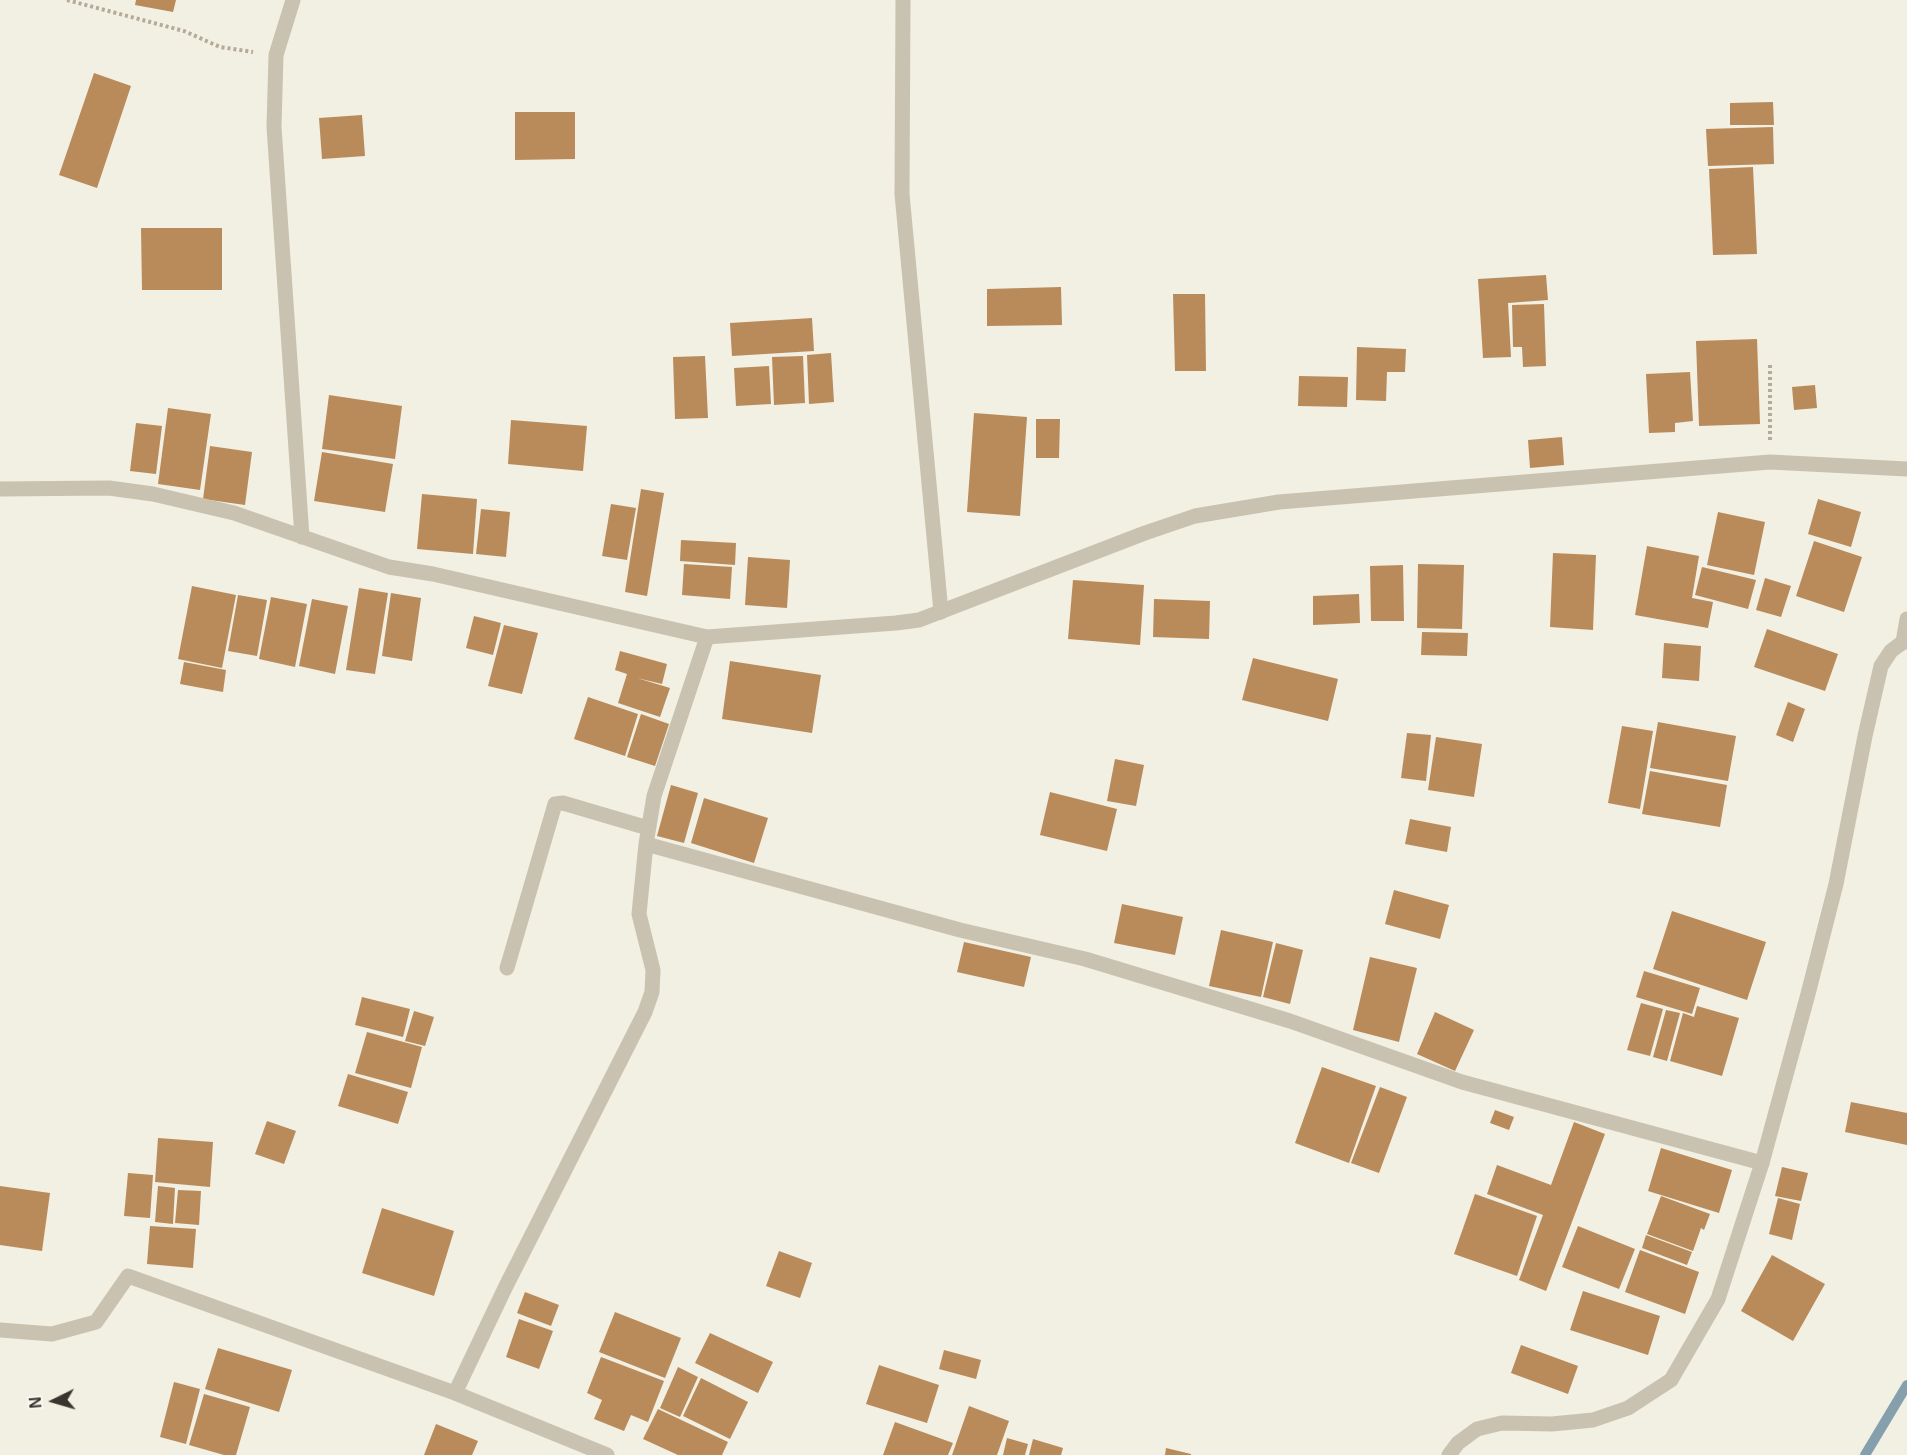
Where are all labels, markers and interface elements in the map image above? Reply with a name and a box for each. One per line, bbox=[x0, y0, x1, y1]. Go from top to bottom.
north arrow bbox=[24, 1371, 84, 1431]
text: N bbox=[27, 1396, 45, 1409]

